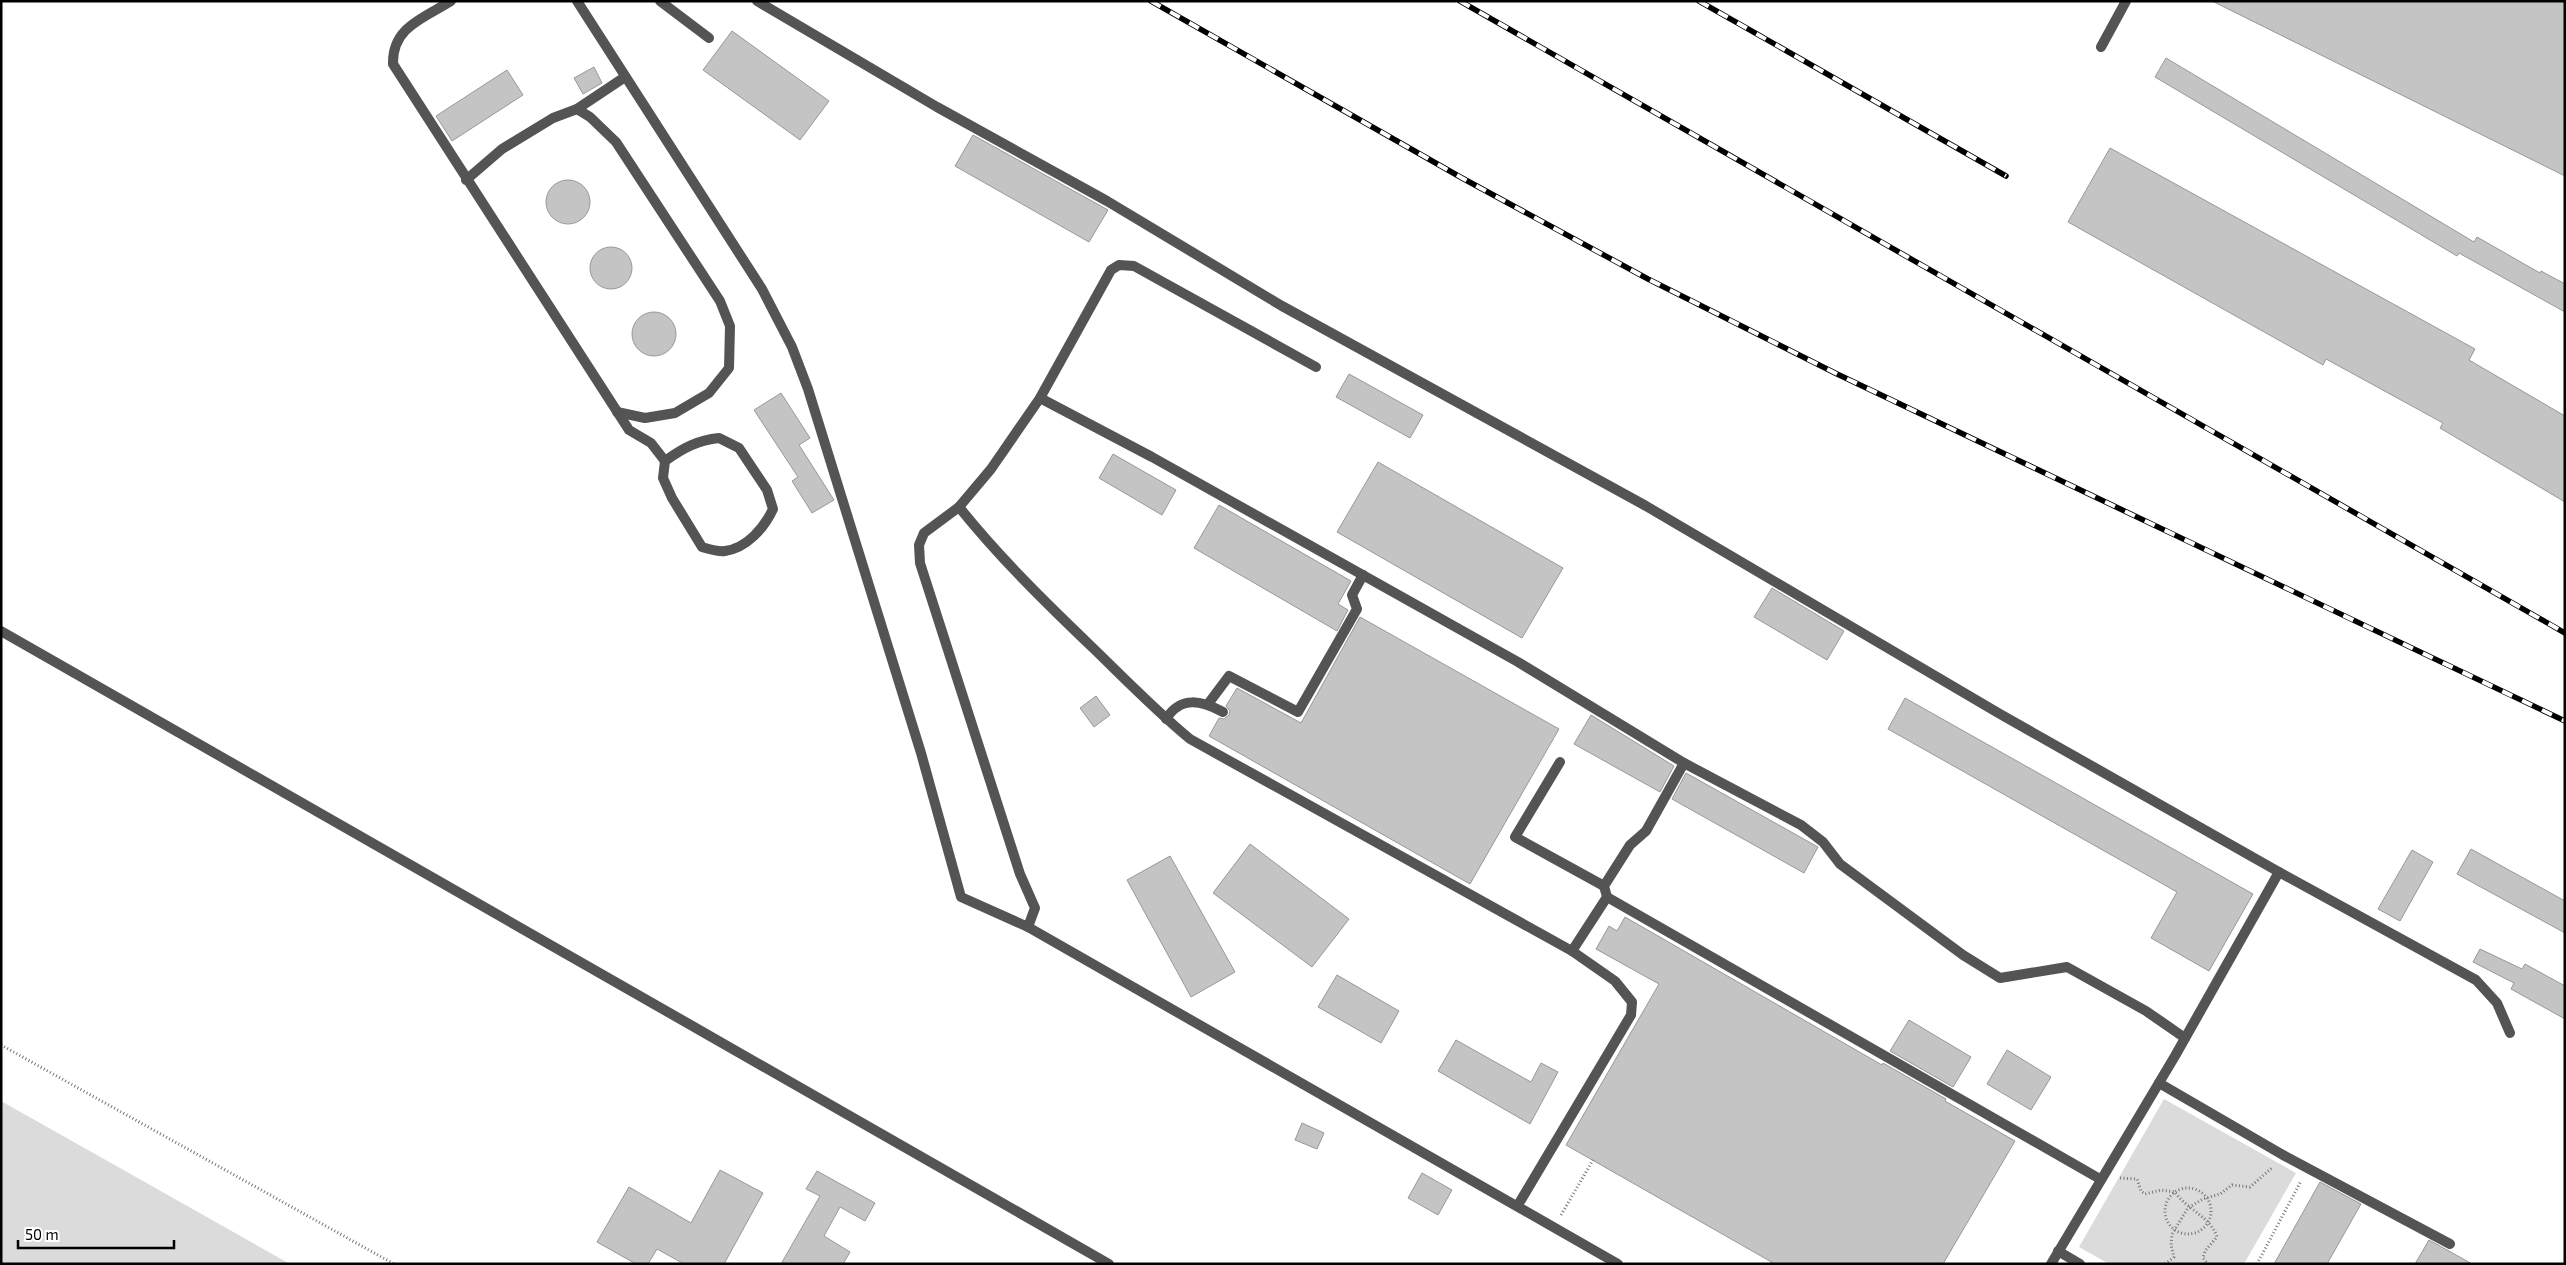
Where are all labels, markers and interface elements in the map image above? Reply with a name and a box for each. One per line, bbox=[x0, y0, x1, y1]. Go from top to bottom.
scale bar bbox=[18, 1218, 174, 1250]
text: 50 m bbox=[25, 1225, 59, 1243]

